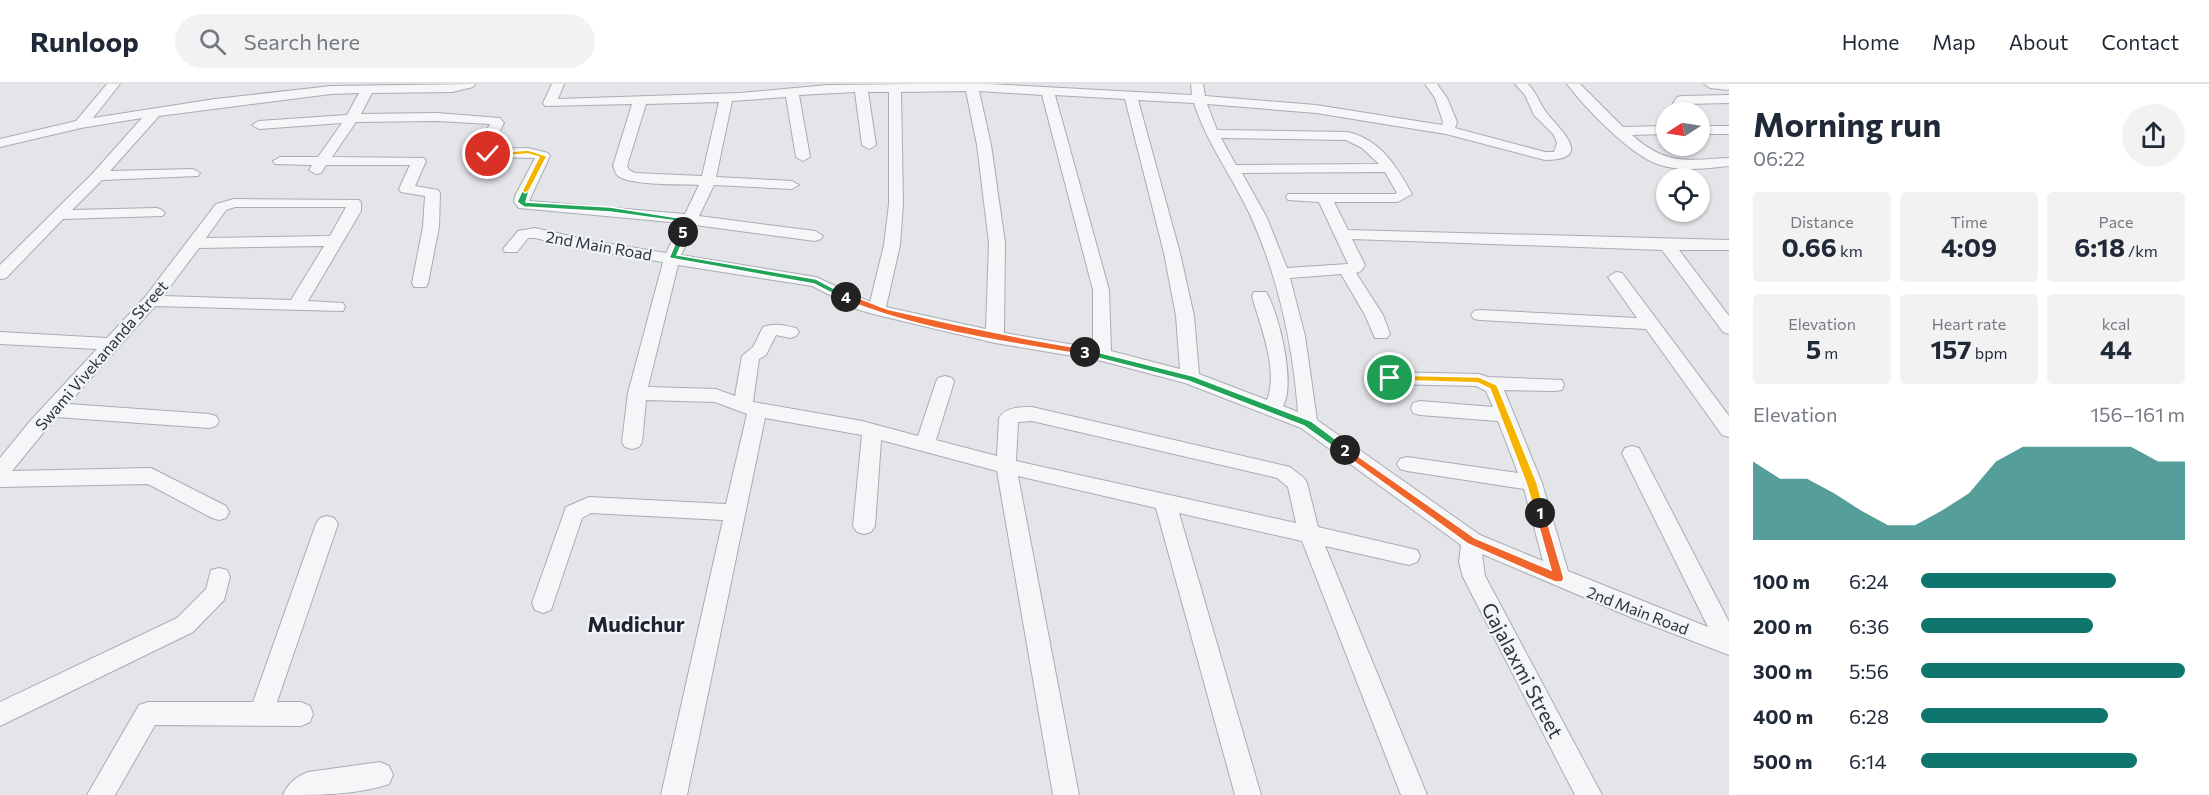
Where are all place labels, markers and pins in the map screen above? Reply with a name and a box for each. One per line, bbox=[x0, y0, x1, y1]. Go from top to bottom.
pin bbox=[462, 128, 513, 179]
pin: 5 bbox=[668, 217, 698, 247]
pin: 4 bbox=[831, 282, 861, 312]
pin: 3 bbox=[1070, 337, 1100, 367]
pin bbox=[1364, 352, 1415, 403]
pin: 2 bbox=[1330, 435, 1360, 465]
pin: 1 bbox=[1525, 498, 1555, 528]

